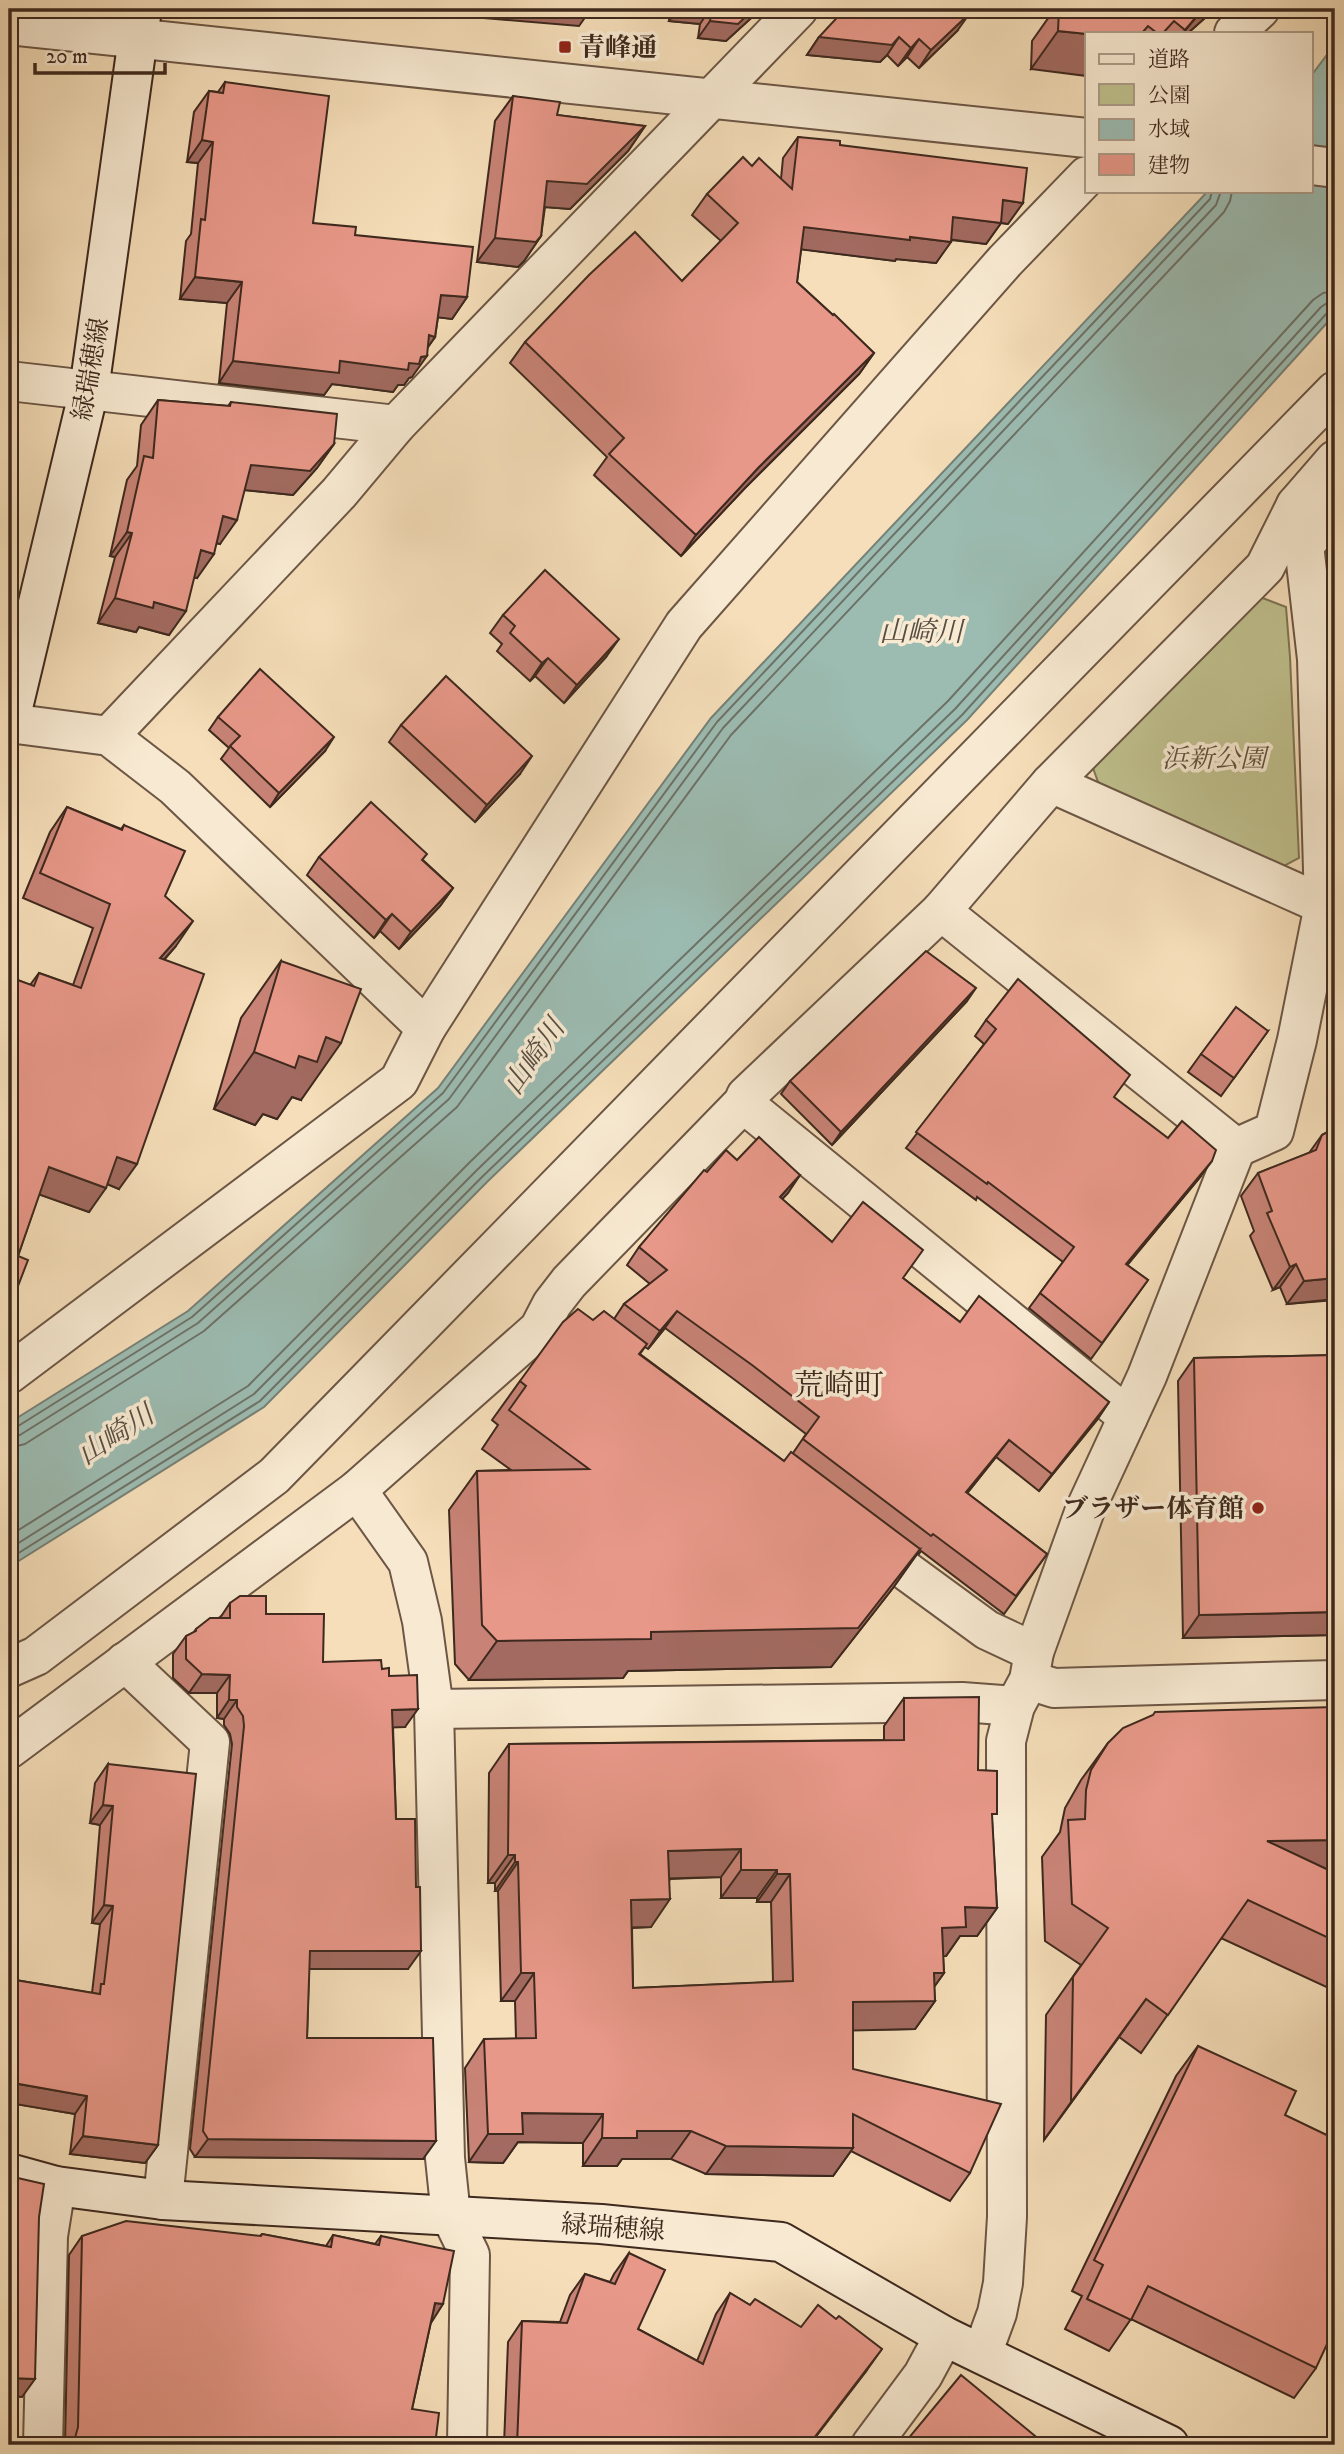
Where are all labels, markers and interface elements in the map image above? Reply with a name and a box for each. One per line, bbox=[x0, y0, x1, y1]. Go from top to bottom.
scale bar bbox=[35, 32, 164, 76]
place label: 青峰通 bbox=[579, 32, 657, 65]
legend bbox=[1085, 32, 1312, 192]
marker: 青峰通 bbox=[557, 39, 573, 55]
text: 20 m bbox=[46, 44, 88, 70]
text: 道路 bbox=[1148, 47, 1190, 73]
text: 公園 bbox=[1148, 83, 1190, 109]
text: 水域 bbox=[1148, 117, 1190, 143]
text: 建物 bbox=[1148, 153, 1190, 179]
street label: 緑瑞穂線 bbox=[66, 315, 117, 423]
water label: 山崎川 bbox=[879, 615, 966, 650]
park label: 浜新公園 bbox=[1162, 743, 1270, 776]
water label: 山崎川 bbox=[496, 1010, 574, 1101]
district label: 荒崎町 bbox=[794, 1368, 884, 1405]
water label: 山崎川 bbox=[71, 1396, 163, 1473]
place label: ブラザー体育館 bbox=[1062, 1493, 1244, 1526]
marker: ブラザー体育館 bbox=[1250, 1500, 1266, 1516]
street label: 緑瑞穂線 bbox=[560, 2208, 666, 2249]

